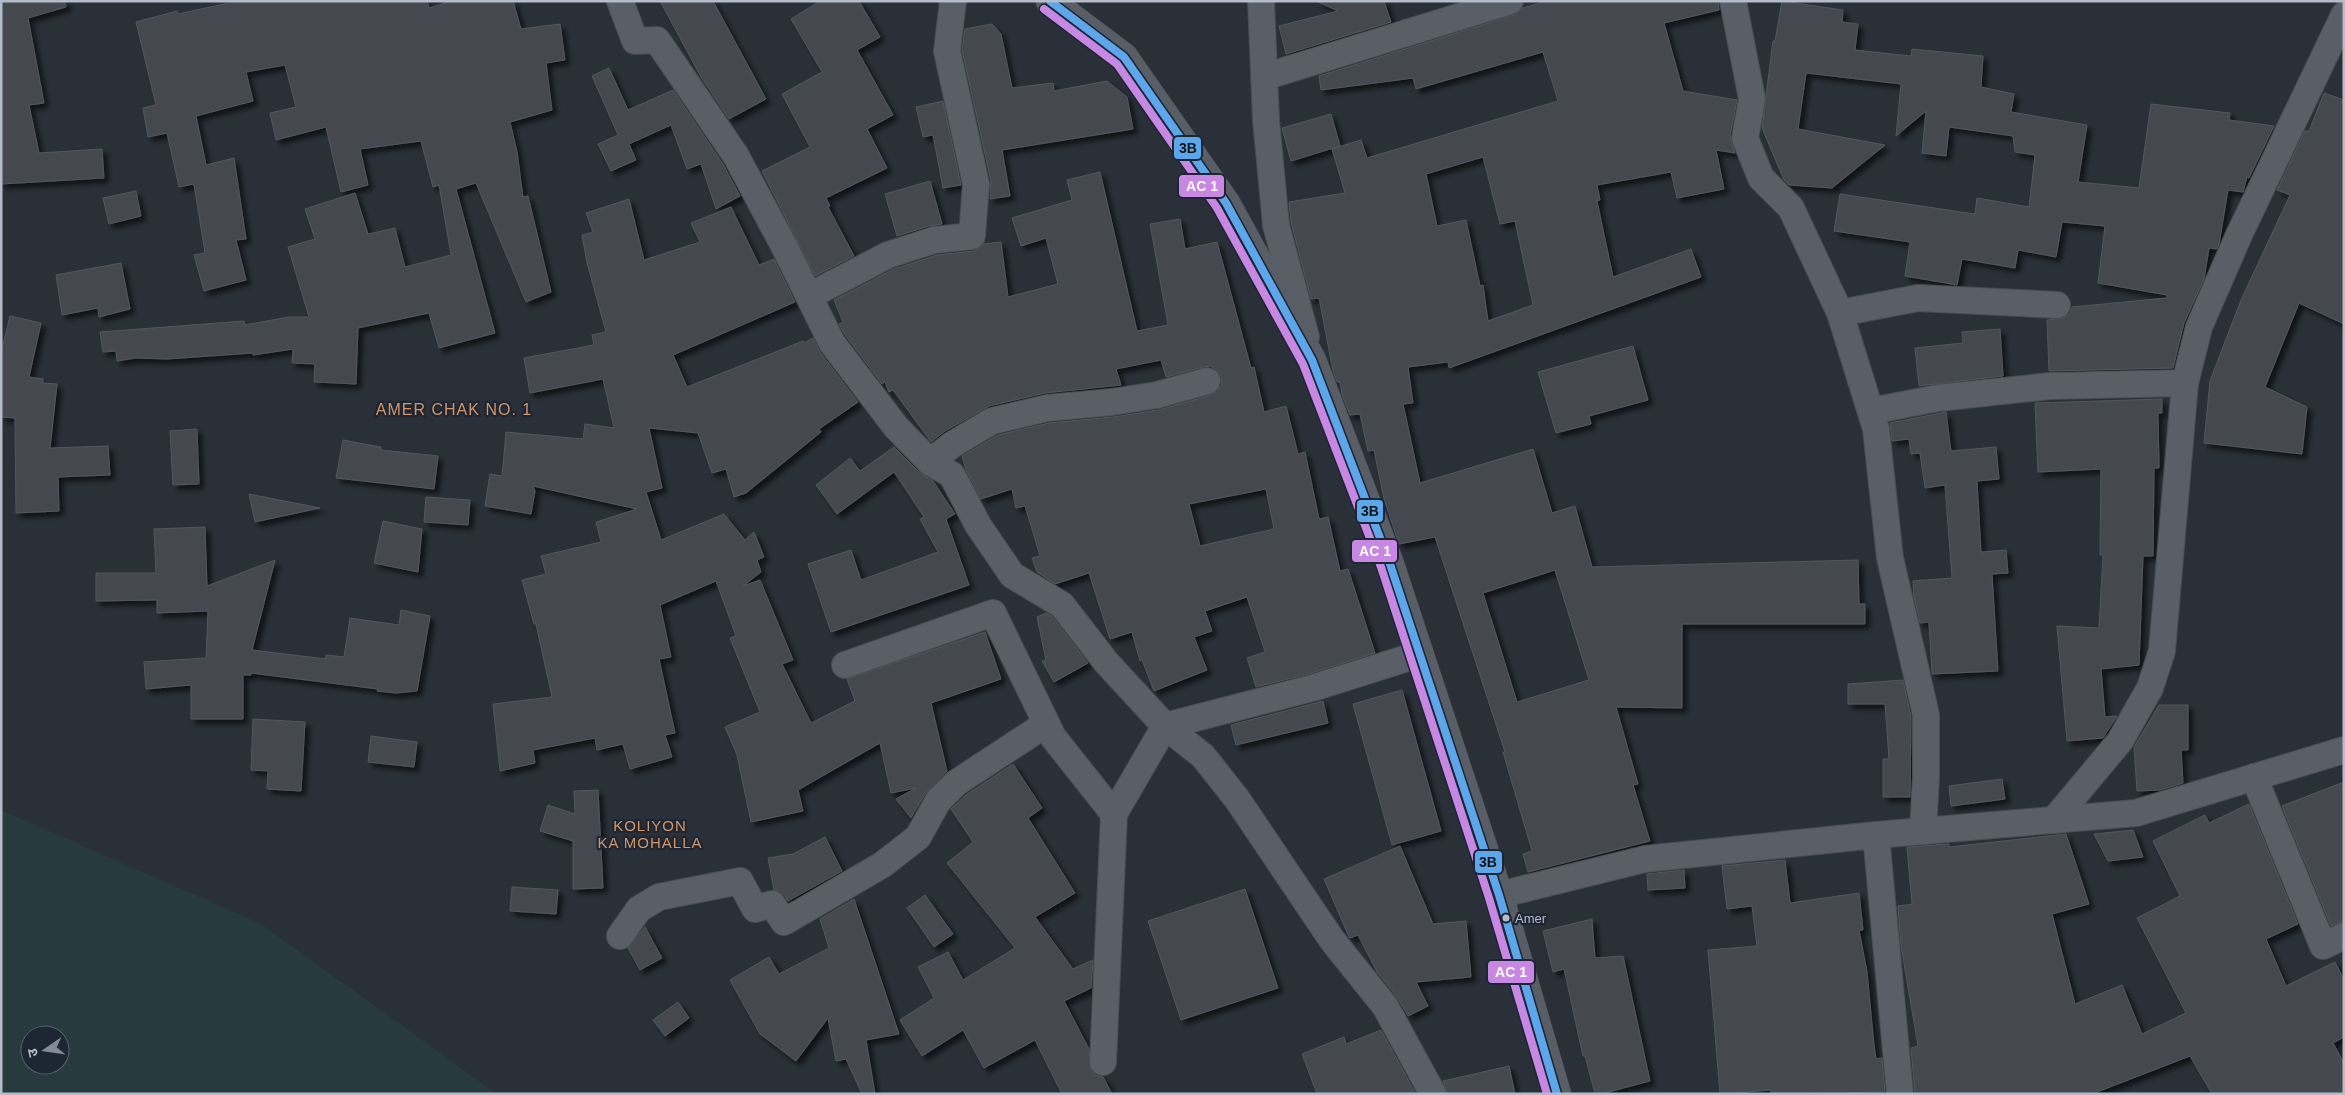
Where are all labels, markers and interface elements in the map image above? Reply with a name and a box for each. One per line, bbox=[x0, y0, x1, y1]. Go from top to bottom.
line badge: 3B bbox=[1173, 136, 1202, 160]
text: 3B bbox=[1179, 140, 1197, 156]
line badge: AC 1 bbox=[1178, 174, 1225, 198]
text: AC 1 bbox=[1186, 178, 1218, 194]
district label: AMER CHAK NO. 1 bbox=[376, 401, 532, 418]
line badge: 3B bbox=[1356, 499, 1384, 523]
text: 3B bbox=[1361, 503, 1379, 519]
line badge: AC 1 bbox=[1351, 539, 1398, 563]
text: AC 1 bbox=[1359, 543, 1391, 559]
district label: KOLIYON KA MOHALLA bbox=[597, 817, 703, 851]
line badge: 3B bbox=[1474, 850, 1503, 874]
text: 3B bbox=[1479, 854, 1497, 870]
place label: Amer bbox=[1515, 911, 1547, 926]
marker: Amer bbox=[1501, 913, 1511, 923]
line badge: AC 1 bbox=[1487, 960, 1535, 984]
text: AC 1 bbox=[1495, 964, 1527, 980]
north arrow bbox=[20, 1025, 70, 1075]
text: उ bbox=[23, 1046, 41, 1059]

